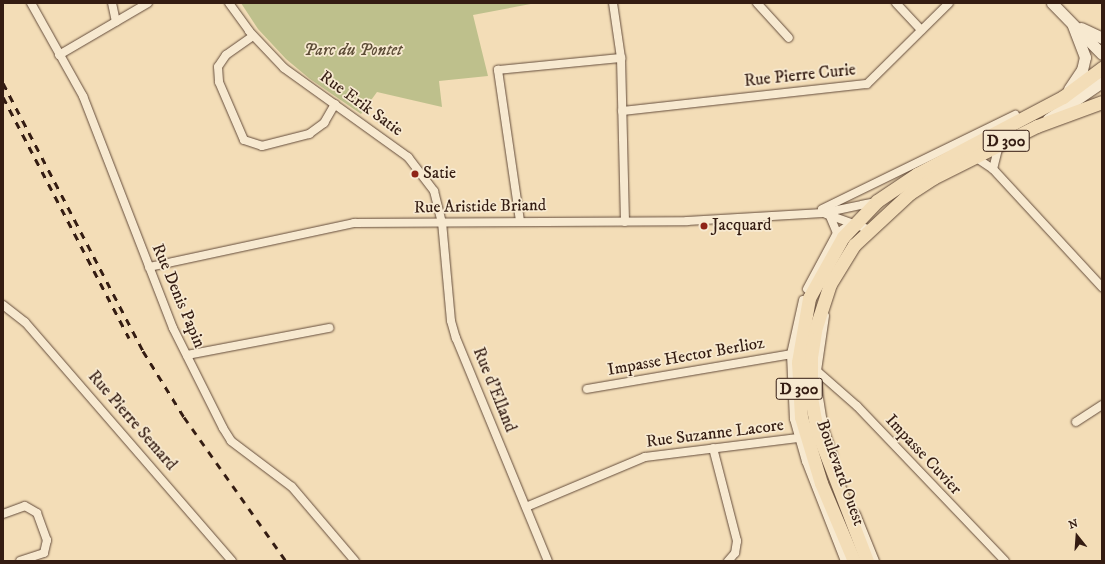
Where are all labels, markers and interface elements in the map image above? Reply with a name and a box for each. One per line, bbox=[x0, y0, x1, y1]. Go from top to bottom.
park label: Parc du Pontet bbox=[304, 41, 402, 61]
street label: Rue Pierre Curie bbox=[743, 60, 857, 92]
street label: Rue Erik Satie bbox=[315, 67, 407, 141]
road number: D 300 bbox=[982, 127, 1030, 155]
place label: Satie bbox=[423, 164, 456, 184]
marker: Satie bbox=[410, 169, 420, 179]
street label: Rue Aristide Briand bbox=[414, 196, 546, 218]
place label: Jacquard bbox=[712, 216, 772, 236]
marker: Jacquard bbox=[699, 221, 709, 231]
street label: Rue Denis Papin bbox=[147, 241, 209, 351]
street label: Impasse Hector Berlioz bbox=[606, 333, 766, 381]
street label: Rue d'Elland bbox=[468, 345, 520, 435]
street label: Rue Pierre Semard bbox=[83, 367, 181, 475]
road number: D 300 bbox=[775, 375, 823, 403]
street label: Impasse Cuvier bbox=[881, 411, 965, 499]
street label: Rue Suzanne Lacore bbox=[645, 415, 785, 453]
street label: Boulevard Ouest bbox=[811, 417, 869, 529]
north arrow bbox=[1057, 516, 1097, 556]
text: N bbox=[1067, 517, 1080, 533]

